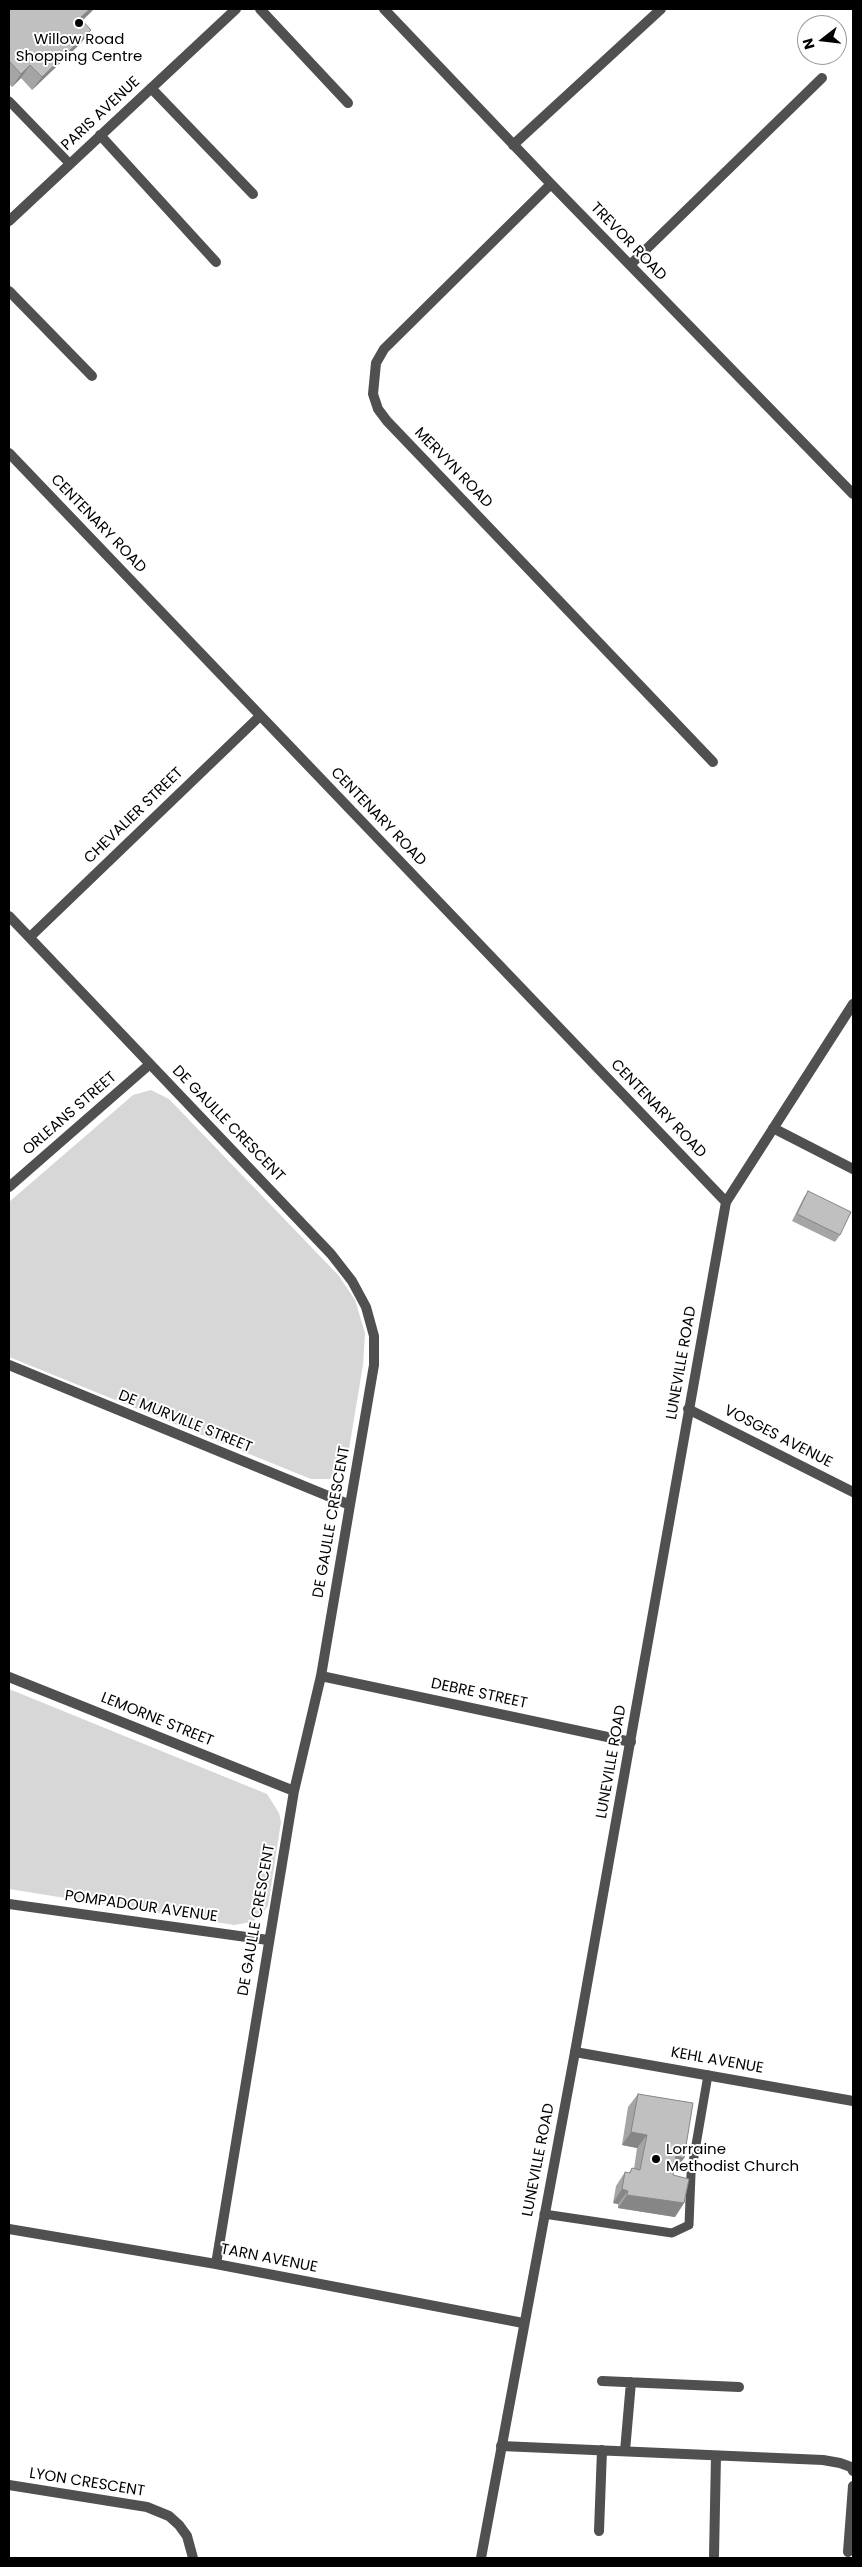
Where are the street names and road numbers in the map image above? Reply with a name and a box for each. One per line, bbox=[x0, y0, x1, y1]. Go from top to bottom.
street label: PARIS AVENUE bbox=[58, 73, 144, 155]
street label: TREVOR ROAD bbox=[586, 199, 670, 285]
street label: MERVYN ROAD bbox=[410, 424, 496, 512]
street label: CENTENARY ROAD bbox=[46, 471, 150, 577]
street label: CHEVALIER STREET bbox=[81, 764, 187, 868]
street label: CENTENARY ROAD bbox=[326, 764, 430, 870]
street label: CENTENARY ROAD bbox=[606, 1056, 710, 1162]
street label: DE GAULLE CRESCENT bbox=[168, 1062, 288, 1186]
street label: ORLEANS STREET bbox=[20, 1068, 120, 1160]
street label: LUNEVILLE ROAD bbox=[663, 1305, 701, 1421]
street label: DE MURVILLE STREET bbox=[116, 1387, 254, 1457]
street label: VOSGES AVENUE bbox=[721, 1402, 835, 1472]
street label: DE GAULLE CRESCENT bbox=[310, 1445, 354, 1599]
street label: DEBRE STREET bbox=[429, 1675, 529, 1713]
street label: LEMORNE STREET bbox=[98, 1689, 216, 1751]
street label: LUNEVILLE ROAD bbox=[593, 1704, 631, 1820]
street label: DE GAULLE CRESCENT bbox=[235, 1843, 279, 1997]
street label: POMPADOUR AVENUE bbox=[63, 1887, 219, 1927]
street label: KEHL AVENUE bbox=[669, 2044, 765, 2078]
street label: LUNEVILLE ROAD bbox=[519, 2102, 559, 2218]
street label: TARN AVENUE bbox=[219, 2241, 319, 2277]
street label: LYON CRESCENT bbox=[28, 2465, 146, 2501]

